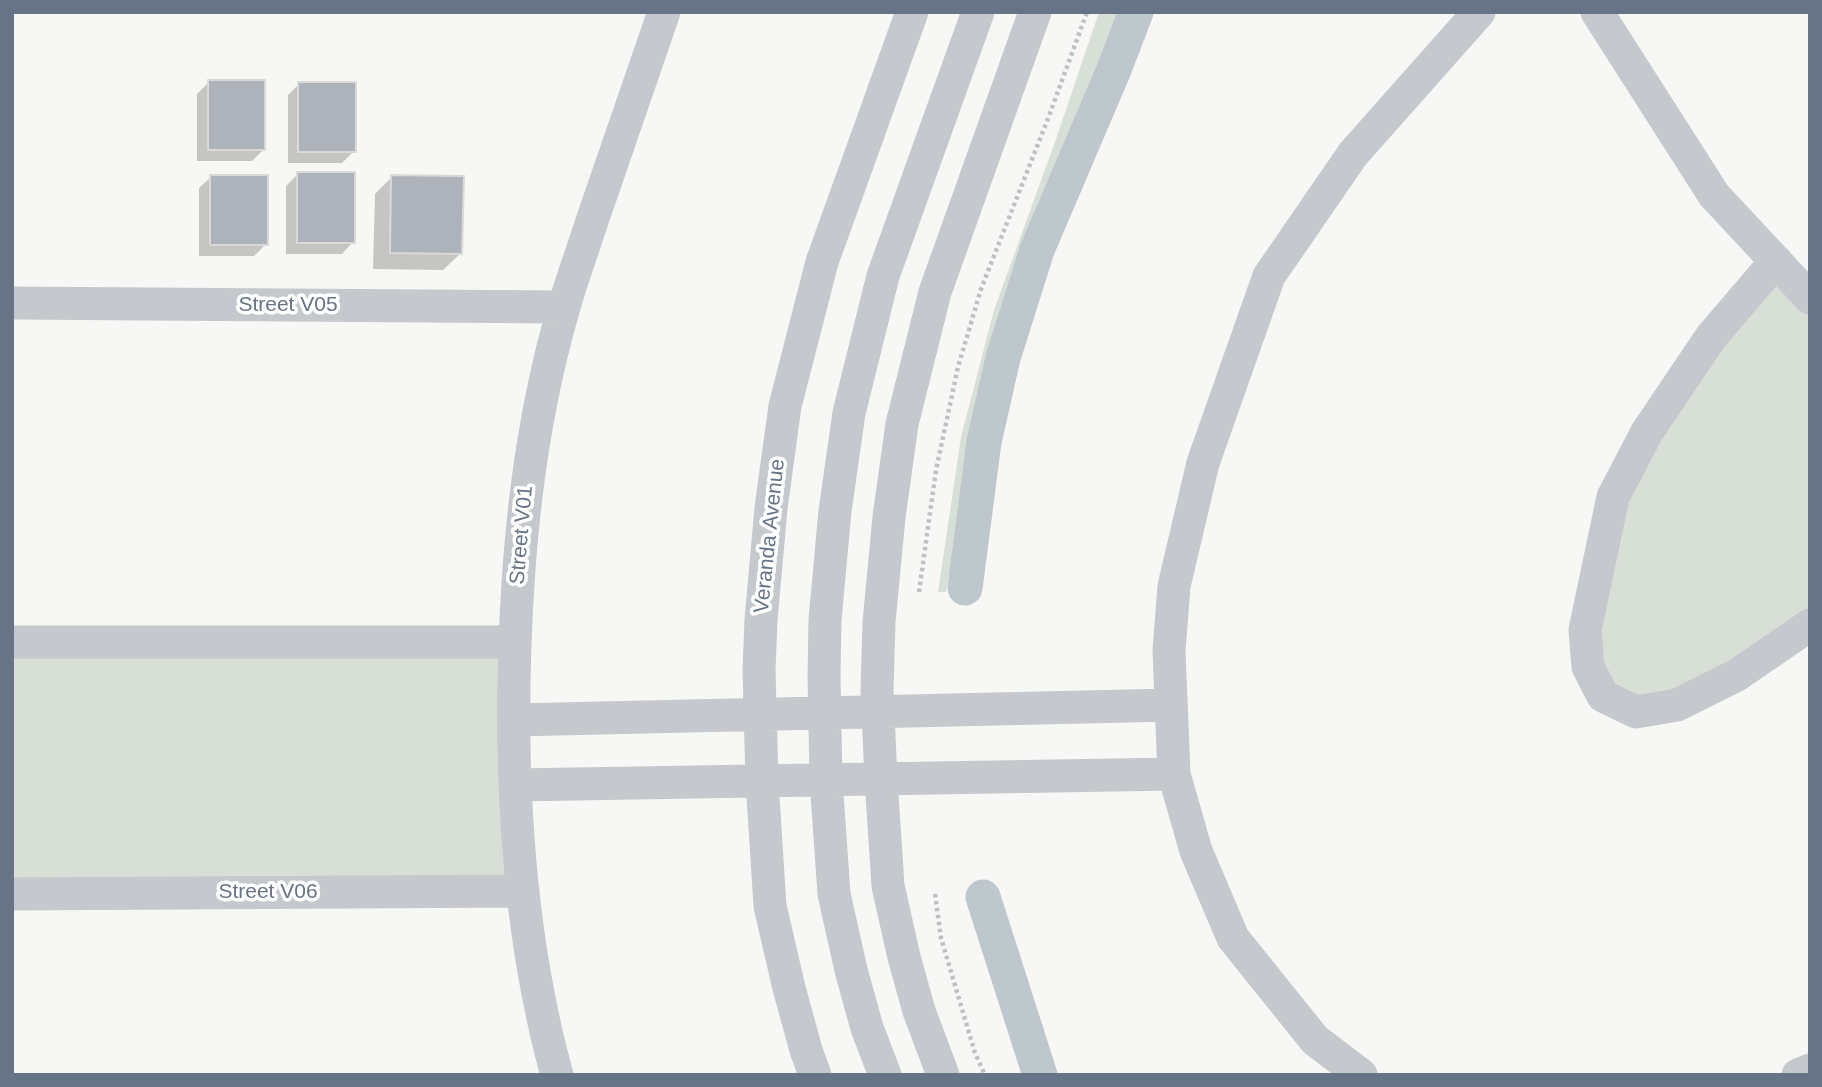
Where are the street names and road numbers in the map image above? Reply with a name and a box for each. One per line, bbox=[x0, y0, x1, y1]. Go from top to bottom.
street label: Street V05 bbox=[238, 292, 338, 318]
street label: Veranda Avenue bbox=[749, 458, 791, 614]
street label: Street V01 bbox=[505, 484, 539, 586]
street label: Street V06 bbox=[218, 879, 318, 905]

